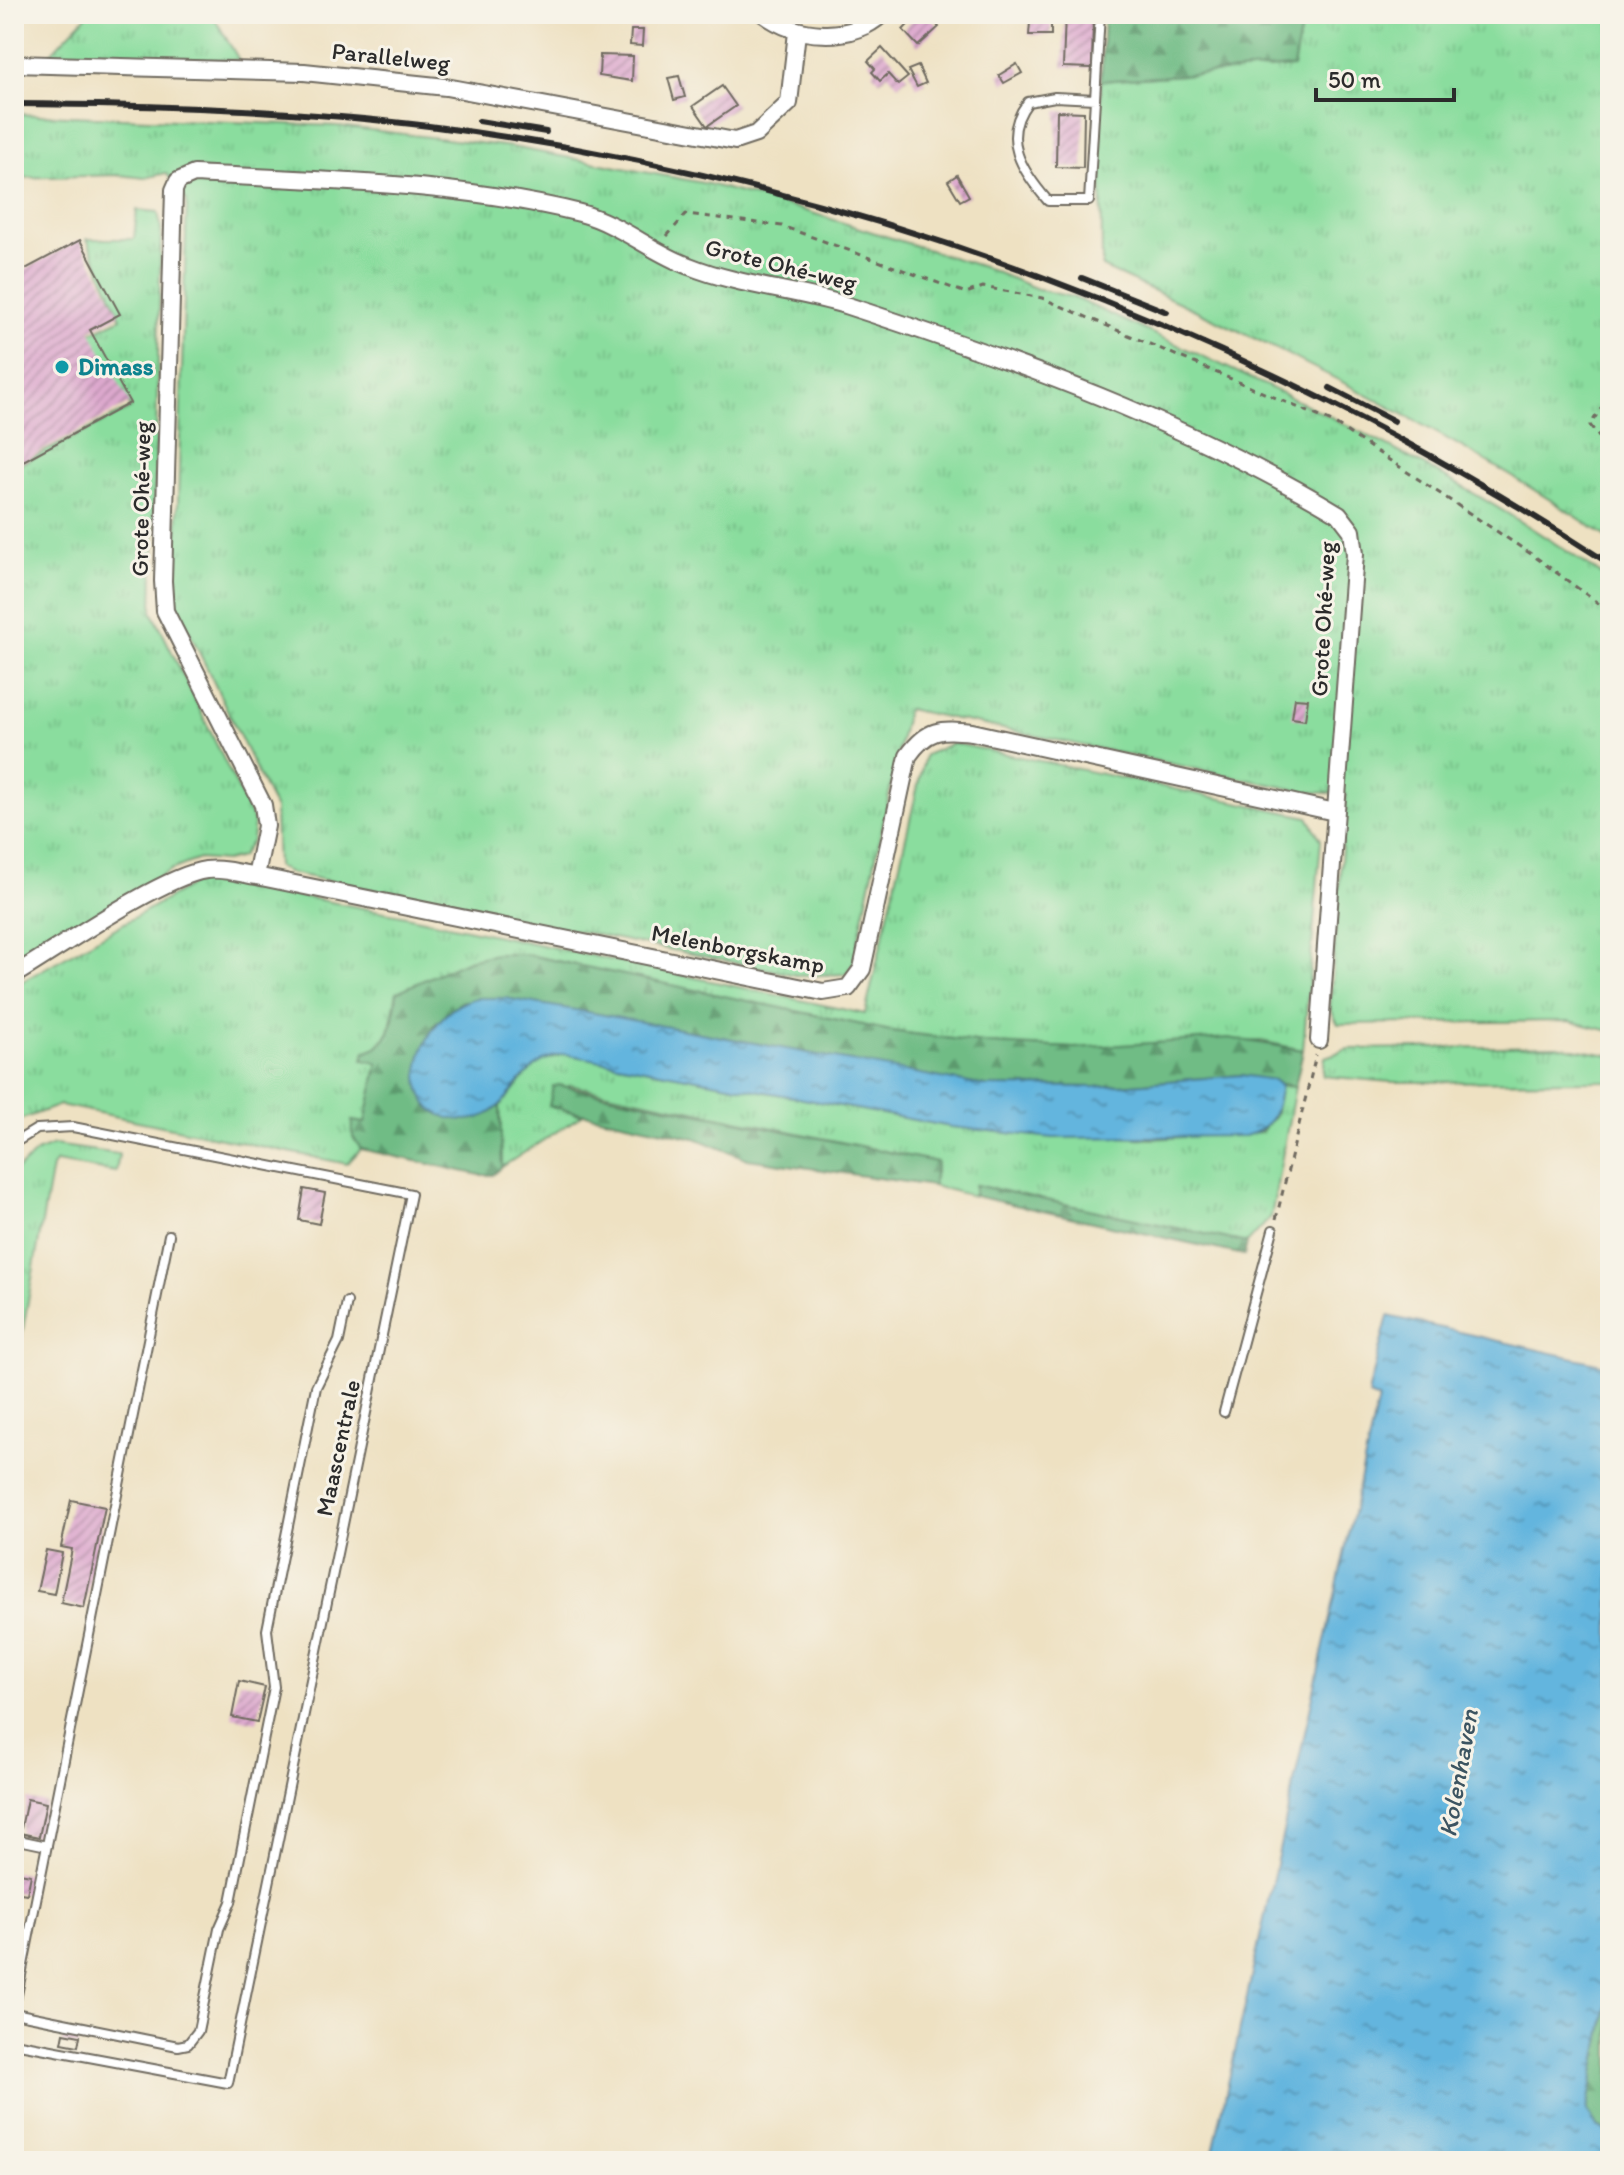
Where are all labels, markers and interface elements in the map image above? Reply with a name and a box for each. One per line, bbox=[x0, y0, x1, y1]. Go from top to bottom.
street label: Parallelweg bbox=[330, 36, 452, 77]
scale bar bbox=[1316, 52, 1454, 102]
text: 50 m bbox=[1328, 65, 1381, 94]
street label: Grote Ohé-weg bbox=[702, 232, 861, 298]
place label: Dimass bbox=[78, 352, 154, 381]
marker: Dimass bbox=[53, 358, 71, 376]
street label: Grote Ohé-weg bbox=[125, 420, 156, 577]
street label: Grote Ohé-weg bbox=[1304, 540, 1341, 697]
street label: Melenborgskamp bbox=[649, 918, 827, 979]
street label: Maascentrale bbox=[309, 1377, 366, 1519]
water label: Kolenhaven bbox=[1431, 1707, 1485, 1839]

